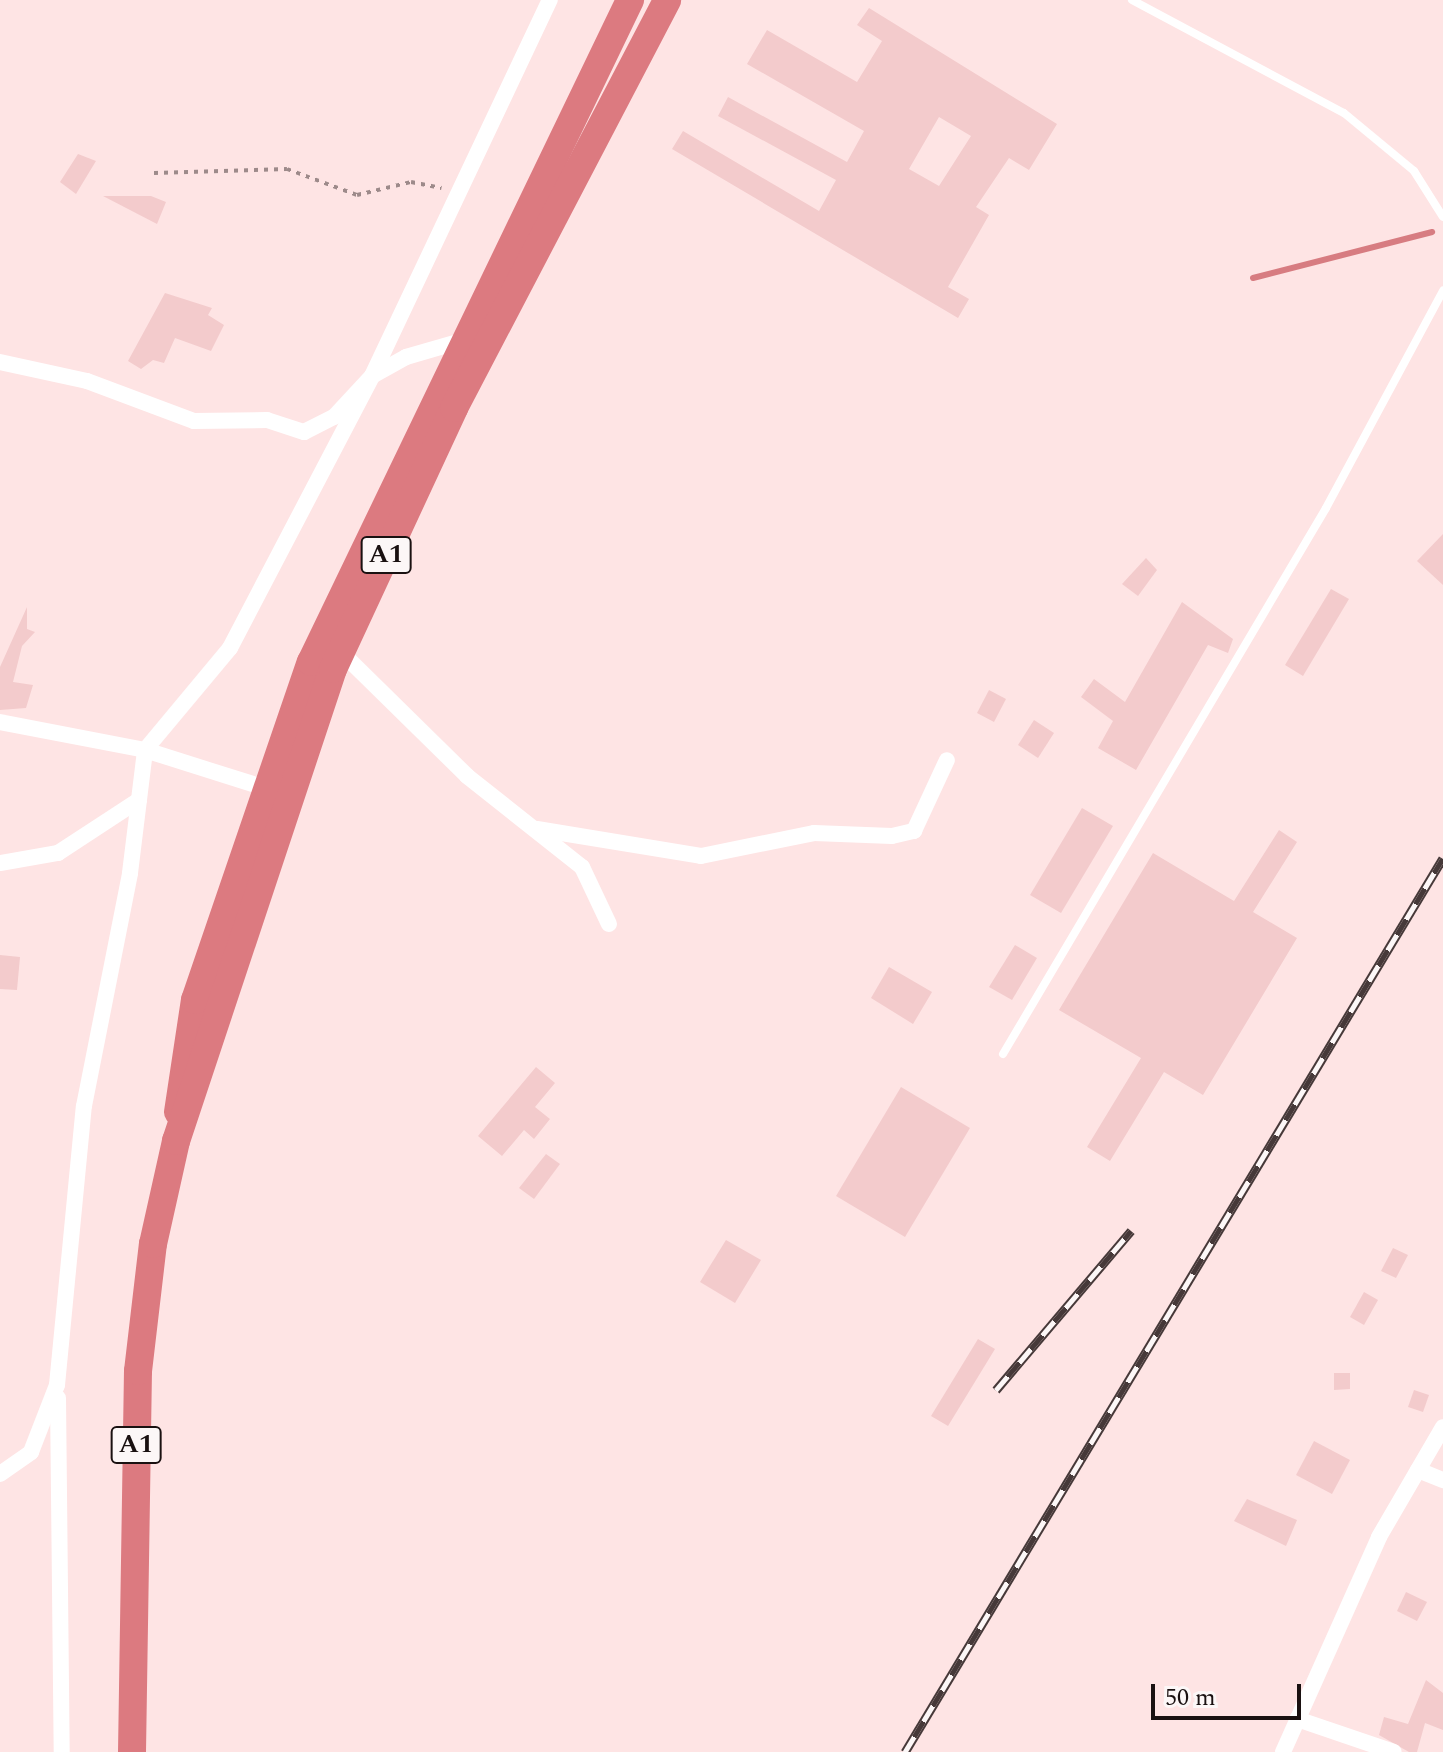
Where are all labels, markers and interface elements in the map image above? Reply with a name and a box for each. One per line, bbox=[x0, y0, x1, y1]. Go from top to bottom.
road number: A1 bbox=[360, 533, 412, 577]
road number: A1 bbox=[110, 1423, 162, 1467]
scale bar bbox=[1155, 1668, 1305, 1718]
text: 50 m bbox=[1165, 1680, 1216, 1716]

